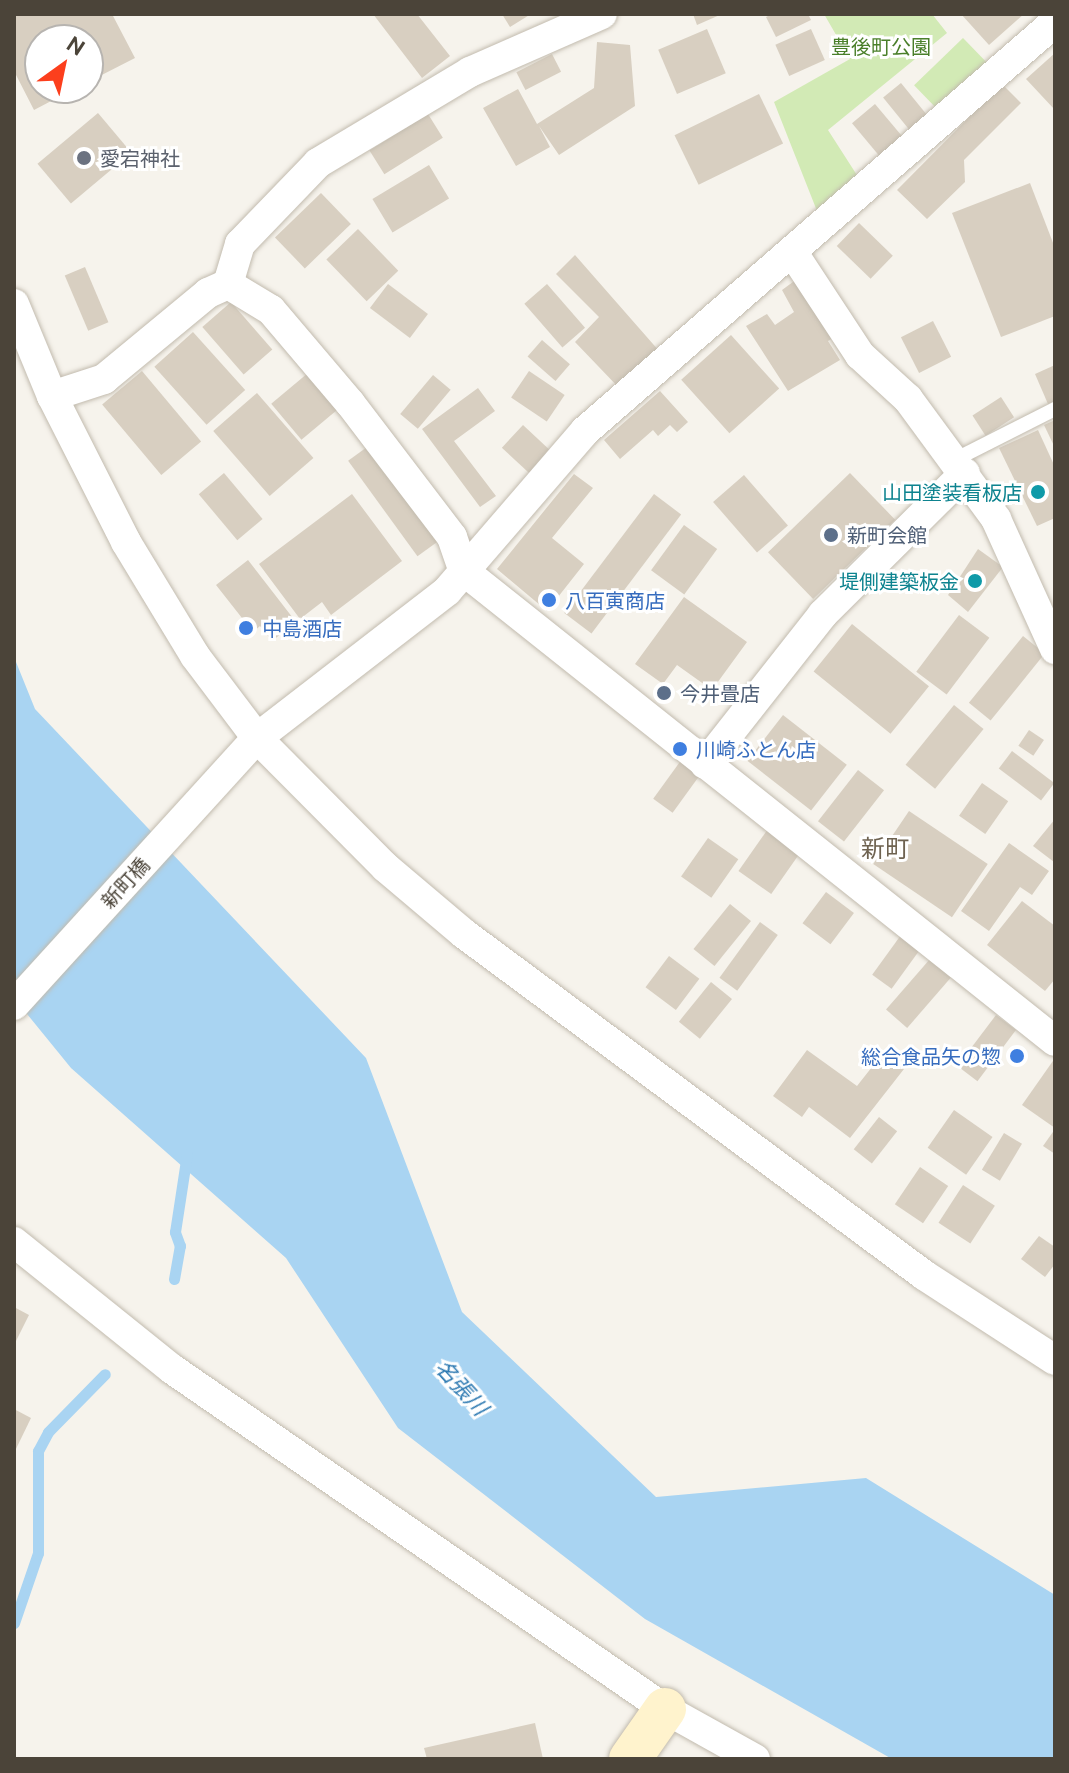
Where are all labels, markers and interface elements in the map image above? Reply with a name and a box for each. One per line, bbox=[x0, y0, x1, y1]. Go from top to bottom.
north arrow bbox=[24, 24, 104, 104]
text: N bbox=[63, 30, 90, 60]
park label: 豊後町公園 bbox=[831, 34, 931, 58]
place label: 愛宕神社 bbox=[100, 146, 180, 170]
marker: 愛宕神社 bbox=[75, 149, 93, 167]
place label: 山田塗装看板店 bbox=[882, 480, 1022, 504]
marker: 山田塗装看板店 bbox=[1029, 483, 1047, 501]
place label: 新町会館 bbox=[847, 523, 927, 547]
marker: 新町会館 bbox=[822, 526, 840, 544]
place label: 堤側建築板金 bbox=[839, 569, 959, 593]
marker: 堤側建築板金 bbox=[966, 572, 984, 590]
place label: 八百寅商店 bbox=[565, 588, 665, 612]
marker: 八百寅商店 bbox=[540, 591, 558, 609]
place label: 中島酒店 bbox=[262, 616, 342, 640]
marker: 中島酒店 bbox=[237, 619, 255, 637]
place label: 今井畳店 bbox=[680, 681, 760, 705]
marker: 今井畳店 bbox=[655, 684, 673, 702]
place label: 川崎ふとん店 bbox=[696, 737, 816, 761]
marker: 川崎ふとん店 bbox=[671, 740, 689, 758]
district label: 新町 bbox=[861, 835, 909, 863]
street label: 新町橋 bbox=[96, 853, 154, 913]
place label: 総合食品矢の惣 bbox=[861, 1044, 1001, 1068]
marker: 総合食品矢の惣 bbox=[1008, 1047, 1026, 1065]
water label: 名張川 bbox=[430, 1354, 494, 1420]

